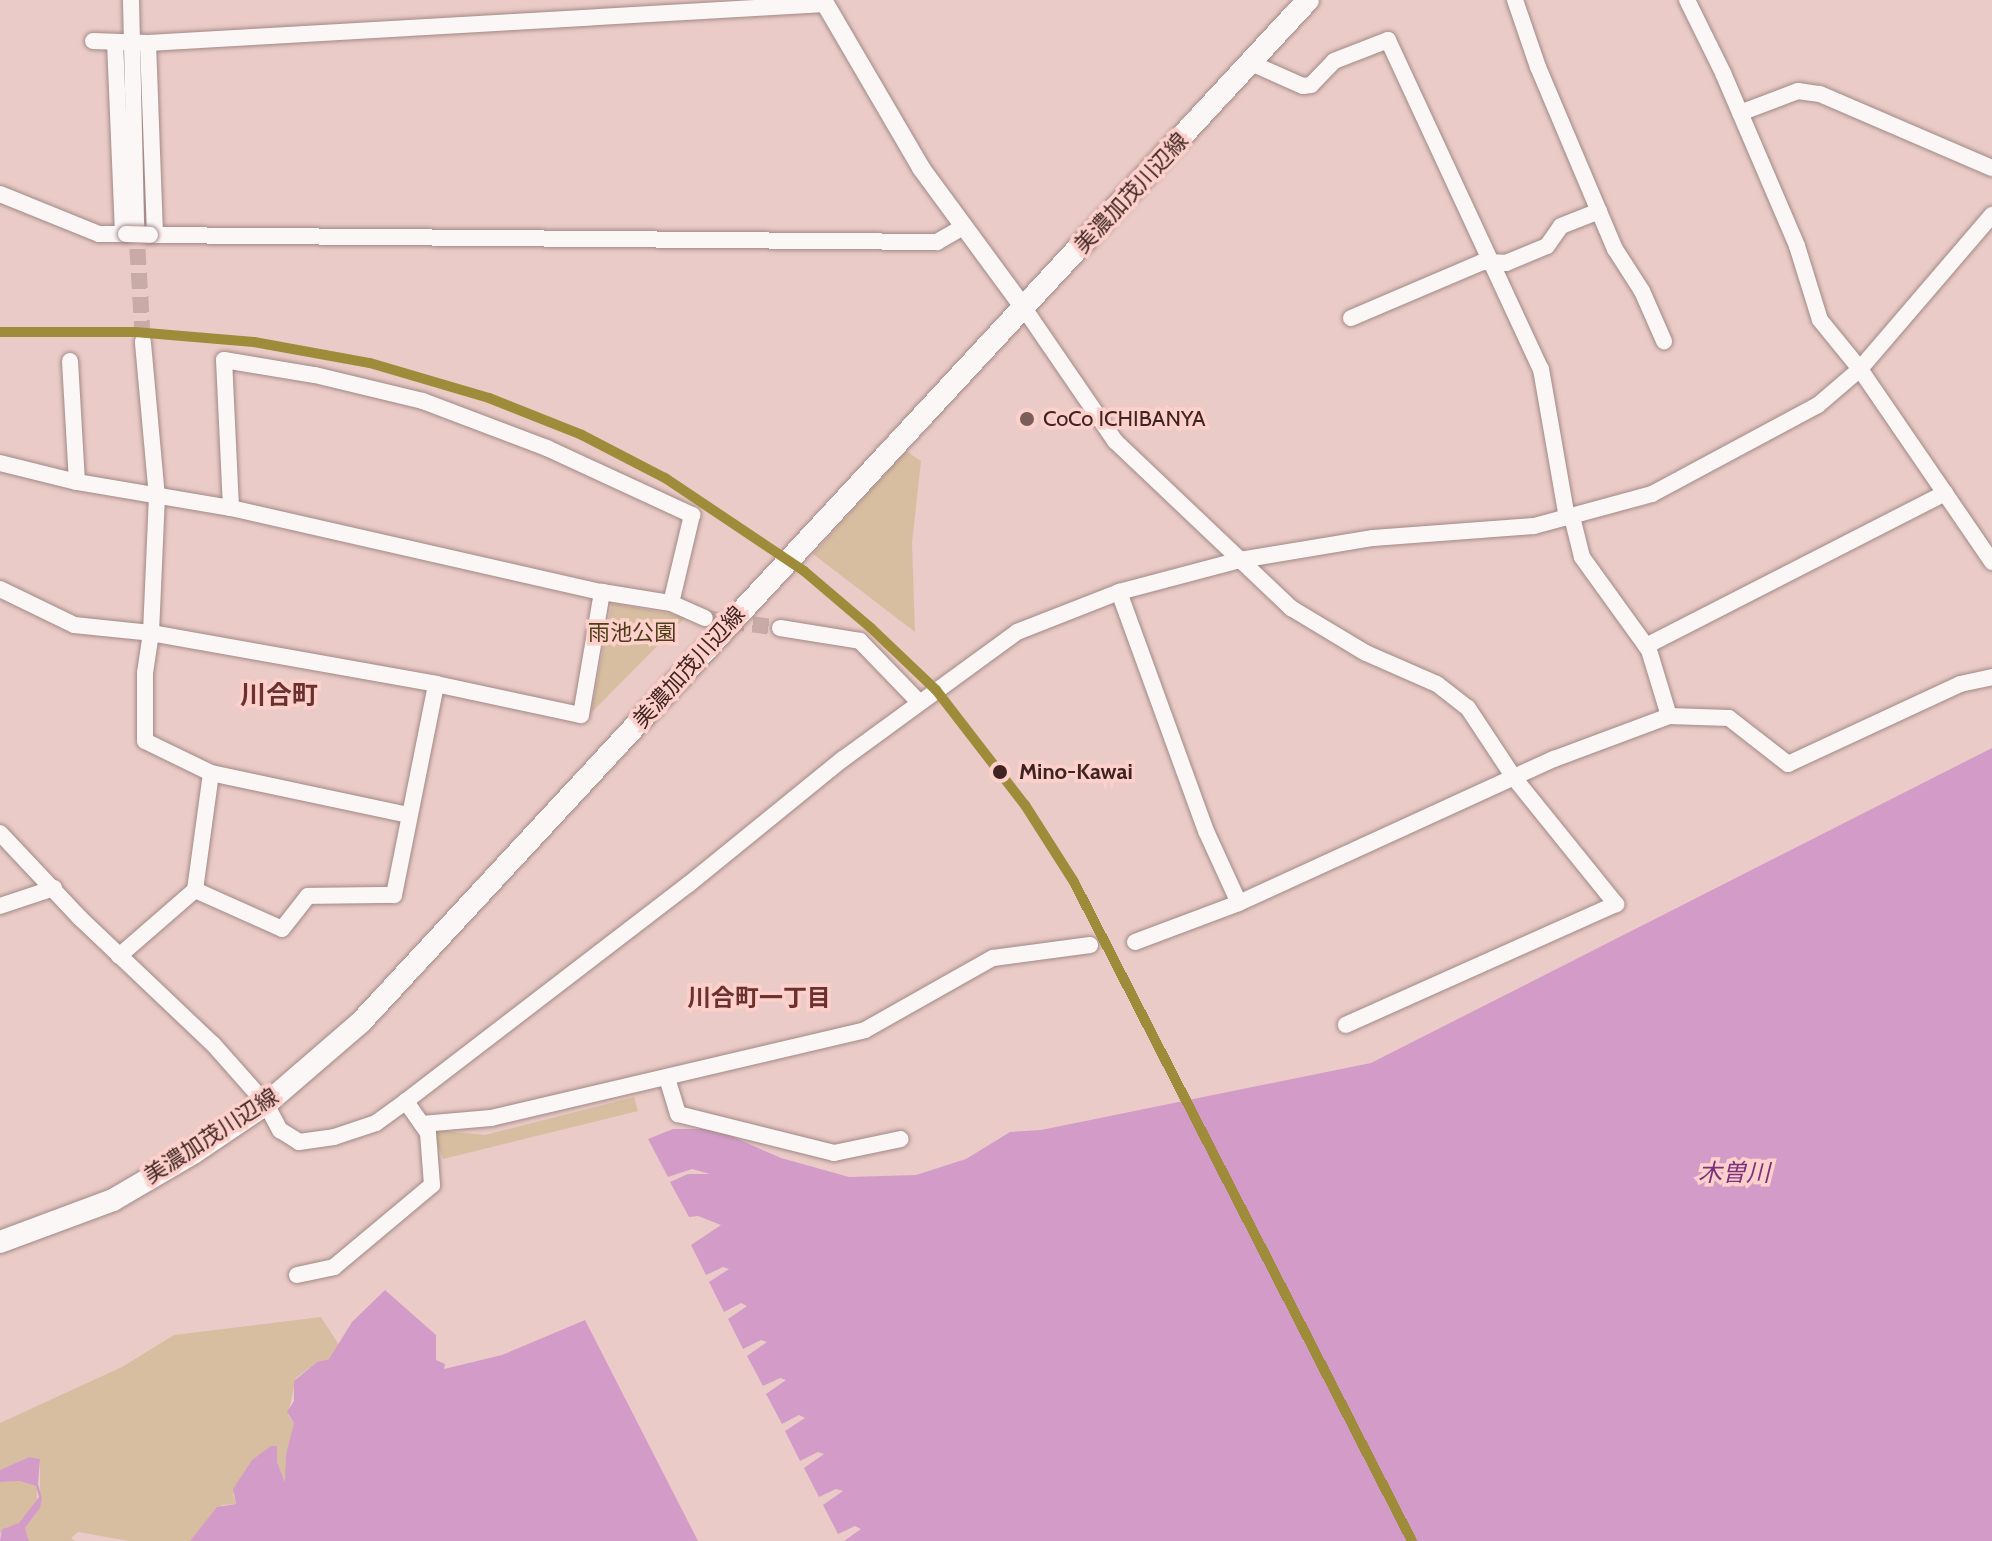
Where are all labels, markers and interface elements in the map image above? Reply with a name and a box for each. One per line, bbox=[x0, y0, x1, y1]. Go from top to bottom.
street label: 美濃加茂川辺線 bbox=[1069, 128, 1193, 258]
place label: CoCo ICHIBANYA bbox=[1043, 406, 1206, 432]
marker: CoCo ICHIBANYA bbox=[1018, 410, 1036, 428]
street label: 美濃加茂川辺線 bbox=[628, 601, 750, 733]
park label: 雨池公園 bbox=[588, 620, 676, 646]
district label: 川合町 bbox=[240, 680, 318, 712]
place label: Mino-Kawai bbox=[1019, 759, 1133, 785]
marker: Mino-Kawai bbox=[988, 760, 1012, 784]
district label: 川合町一丁目 bbox=[687, 984, 831, 1012]
street label: 美濃加茂川辺線 bbox=[139, 1083, 283, 1189]
water label: 木曽川 bbox=[1698, 1159, 1770, 1187]

